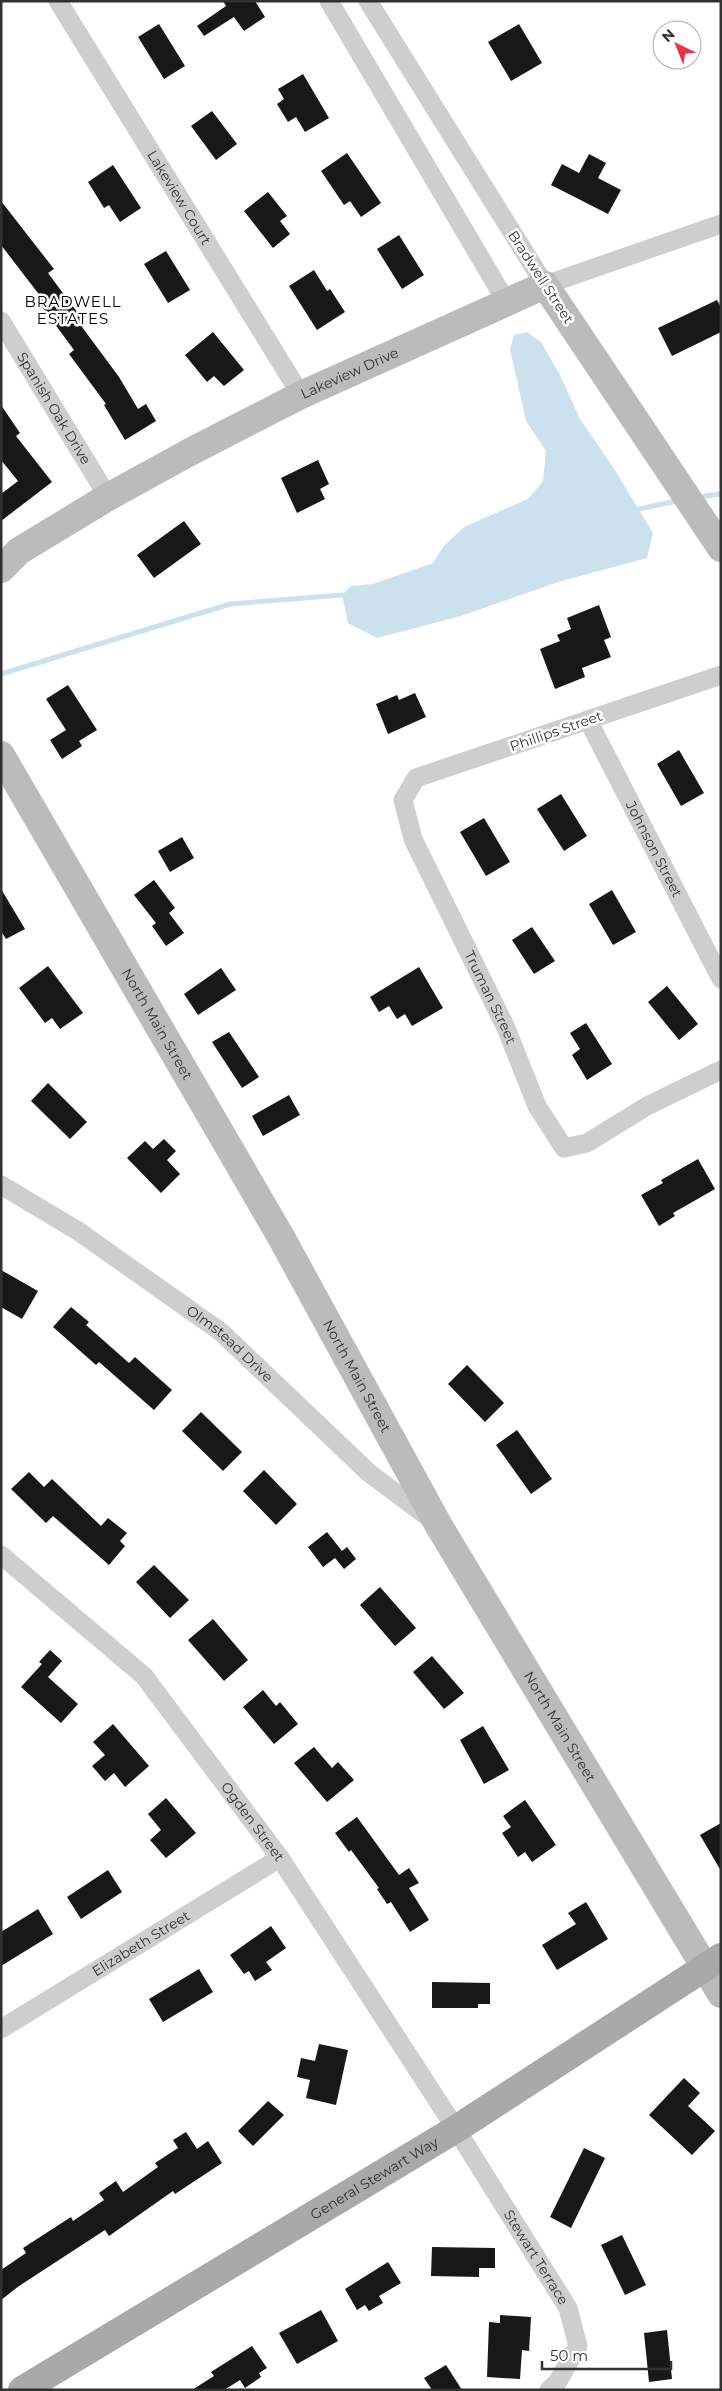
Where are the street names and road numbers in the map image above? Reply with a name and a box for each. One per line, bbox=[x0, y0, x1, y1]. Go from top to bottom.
street label: Lakeview Court bbox=[143, 147, 215, 249]
street label: Bradwell Street bbox=[504, 227, 578, 327]
street label: Lakeview Drive bbox=[298, 343, 401, 403]
street label: Spanish Oak Drive bbox=[13, 349, 95, 468]
street label: Phillips Street bbox=[507, 707, 605, 755]
street label: Johnson Street bbox=[622, 797, 687, 900]
street label: Truman Street bbox=[460, 948, 521, 1047]
street label: North Main Street bbox=[118, 965, 197, 1083]
street label: Olmstead Drive bbox=[183, 1301, 277, 1386]
street label: North Main Street bbox=[319, 1317, 395, 1436]
street label: North Main Street bbox=[520, 1668, 600, 1785]
street label: Ogden Street bbox=[217, 1778, 289, 1865]
street label: Elizabeth Street bbox=[89, 1906, 193, 1980]
street label: General Stewart Way bbox=[307, 2133, 442, 2224]
street label: Stewart Terrace bbox=[500, 2206, 573, 2308]

